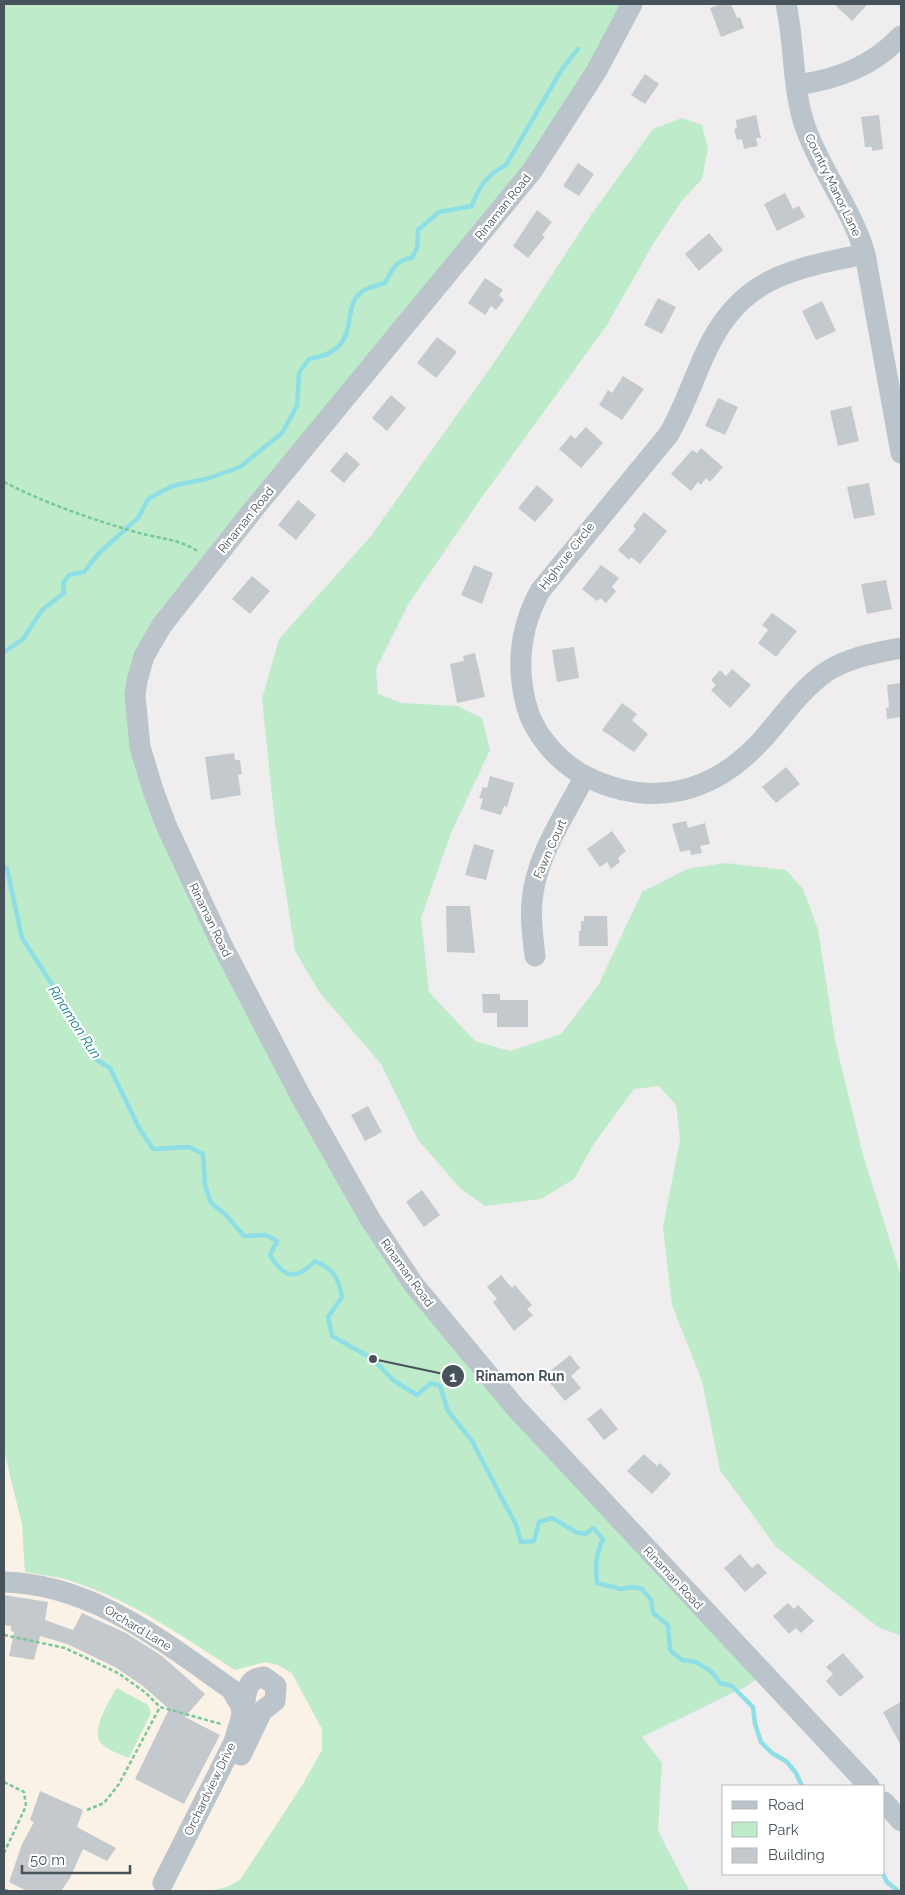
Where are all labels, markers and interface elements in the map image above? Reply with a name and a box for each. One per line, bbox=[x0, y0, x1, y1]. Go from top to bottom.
street label: Country Manor Lane bbox=[802, 131, 864, 239]
street label: Rinaman Road bbox=[472, 171, 534, 243]
street label: Rinaman Road bbox=[215, 484, 277, 556]
street label: Highvue Circle bbox=[537, 520, 597, 592]
street label: Fawn Court bbox=[531, 817, 569, 881]
street label: Rinaman Road bbox=[186, 881, 234, 959]
water label: Rinamon Run bbox=[45, 982, 105, 1062]
street label: Rinaman Road bbox=[378, 1236, 436, 1310]
callout: Rinamon Run bbox=[440, 1362, 574, 1391]
text: 1 bbox=[449, 1368, 457, 1386]
text: Rinamon Run bbox=[476, 1368, 564, 1384]
street label: Rinaman Road bbox=[640, 1544, 706, 1612]
street label: Orchard Lane bbox=[102, 1603, 174, 1653]
street label: Orchardview Drive bbox=[181, 1740, 239, 1838]
legend bbox=[722, 1785, 885, 1875]
text: Road bbox=[768, 1796, 804, 1814]
text: Park bbox=[768, 1821, 799, 1839]
scale bar bbox=[22, 1842, 130, 1874]
text: Building bbox=[768, 1846, 825, 1864]
text: 50 m bbox=[30, 1851, 65, 1869]

